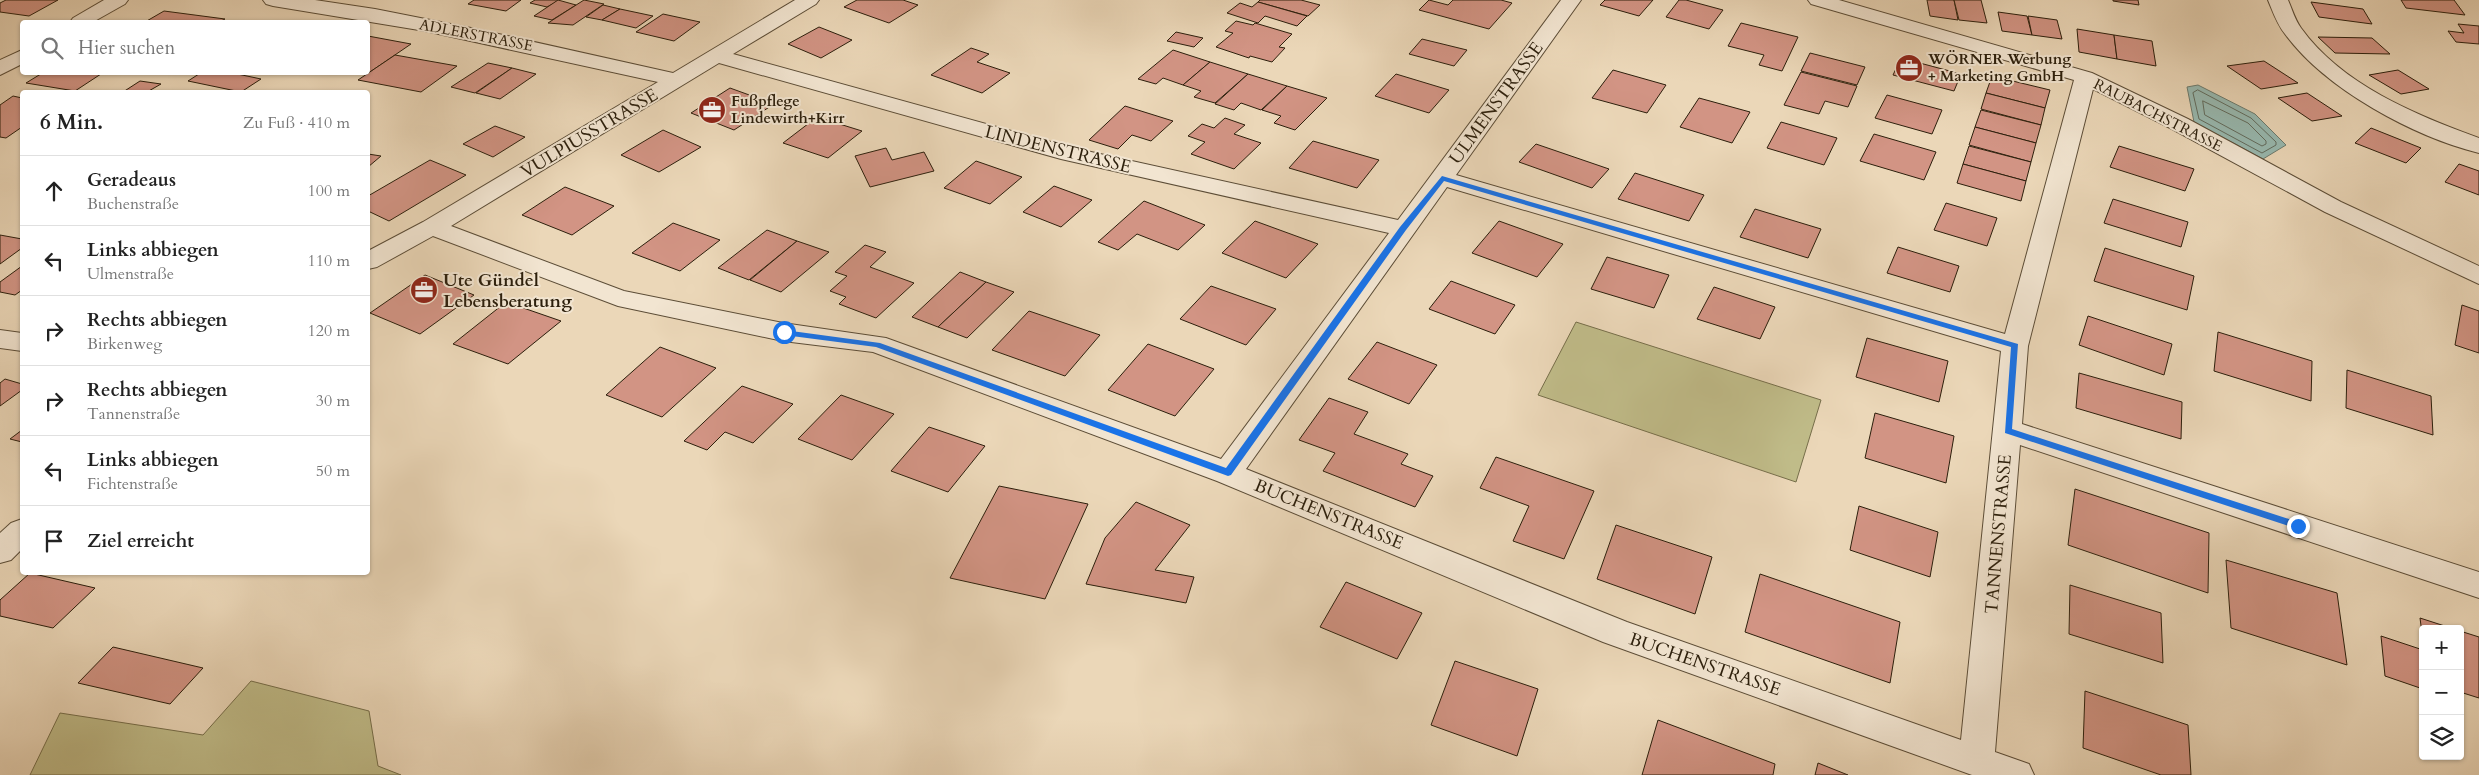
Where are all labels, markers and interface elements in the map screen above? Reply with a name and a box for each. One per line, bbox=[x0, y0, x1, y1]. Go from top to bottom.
street label: ADLERSTRASSE bbox=[417, 14, 535, 56]
search box bbox=[20, 20, 370, 75]
icon: search bbox=[38, 34, 66, 62]
text: Hier suchen bbox=[78, 35, 175, 61]
street label: ULMENSTRASSE bbox=[1443, 37, 1549, 170]
place label: WÖRNER Werbung + Marketing GmbH bbox=[1927, 49, 2071, 86]
office icon: WÖRNER Werbung + Marketing GmbH bbox=[1894, 53, 1924, 83]
street label: RAUBACHSTRASSE bbox=[2090, 74, 2226, 156]
street label: VULPIUSSTRASSE bbox=[516, 83, 663, 184]
place label: Fußpflege Lindewirth+Kirr bbox=[731, 91, 846, 128]
office icon: Fußpflege Lindewirth+Kirr bbox=[697, 95, 727, 125]
text: 6 Min. bbox=[40, 108, 103, 137]
text: Zu Fuß · 410 m bbox=[243, 112, 350, 134]
street label: LINDENSTRASSE bbox=[982, 119, 1134, 180]
text: Geradeaus bbox=[87, 167, 176, 193]
icon: ahead bbox=[40, 177, 68, 205]
text: 100 m bbox=[308, 180, 350, 202]
text: Buchenstraße bbox=[87, 193, 179, 215]
text: Links abbiegen bbox=[87, 237, 219, 263]
icon: left bbox=[40, 247, 68, 275]
text: 110 m bbox=[308, 250, 350, 272]
text: Ulmenstraße bbox=[87, 263, 174, 285]
place label: Ute Gündel Lebensberatung bbox=[443, 268, 572, 314]
office icon: Ute Gündel Lebensberatung bbox=[409, 275, 439, 305]
text: Rechts abbiegen bbox=[87, 307, 228, 333]
icon: right bbox=[40, 317, 68, 345]
text: 120 m bbox=[308, 320, 350, 342]
route start bbox=[773, 321, 796, 344]
text: Birkenweg bbox=[87, 333, 162, 355]
text: Rechts abbiegen bbox=[87, 377, 228, 403]
icon: right bbox=[40, 387, 68, 415]
text: 30 m bbox=[316, 390, 350, 412]
text: Tannenstraße bbox=[87, 403, 180, 425]
text: Links abbiegen bbox=[87, 447, 219, 473]
street label: TANNENSTRASSE bbox=[1979, 453, 2018, 615]
icon: left bbox=[40, 457, 68, 485]
text: 50 m bbox=[316, 460, 350, 482]
text: Fichtenstraße bbox=[87, 473, 178, 495]
street label: BUCHENSTRASSE bbox=[1250, 473, 1407, 556]
route end bbox=[2287, 515, 2310, 538]
icon: arrive bbox=[40, 527, 68, 555]
text: Ziel erreicht bbox=[87, 528, 194, 554]
map controls bbox=[2419, 625, 2464, 760]
button: + bbox=[2419, 625, 2464, 670]
street label: BUCHENSTRASSE bbox=[1626, 627, 1784, 702]
button: − bbox=[2419, 670, 2464, 715]
button: layers bbox=[2419, 715, 2464, 760]

